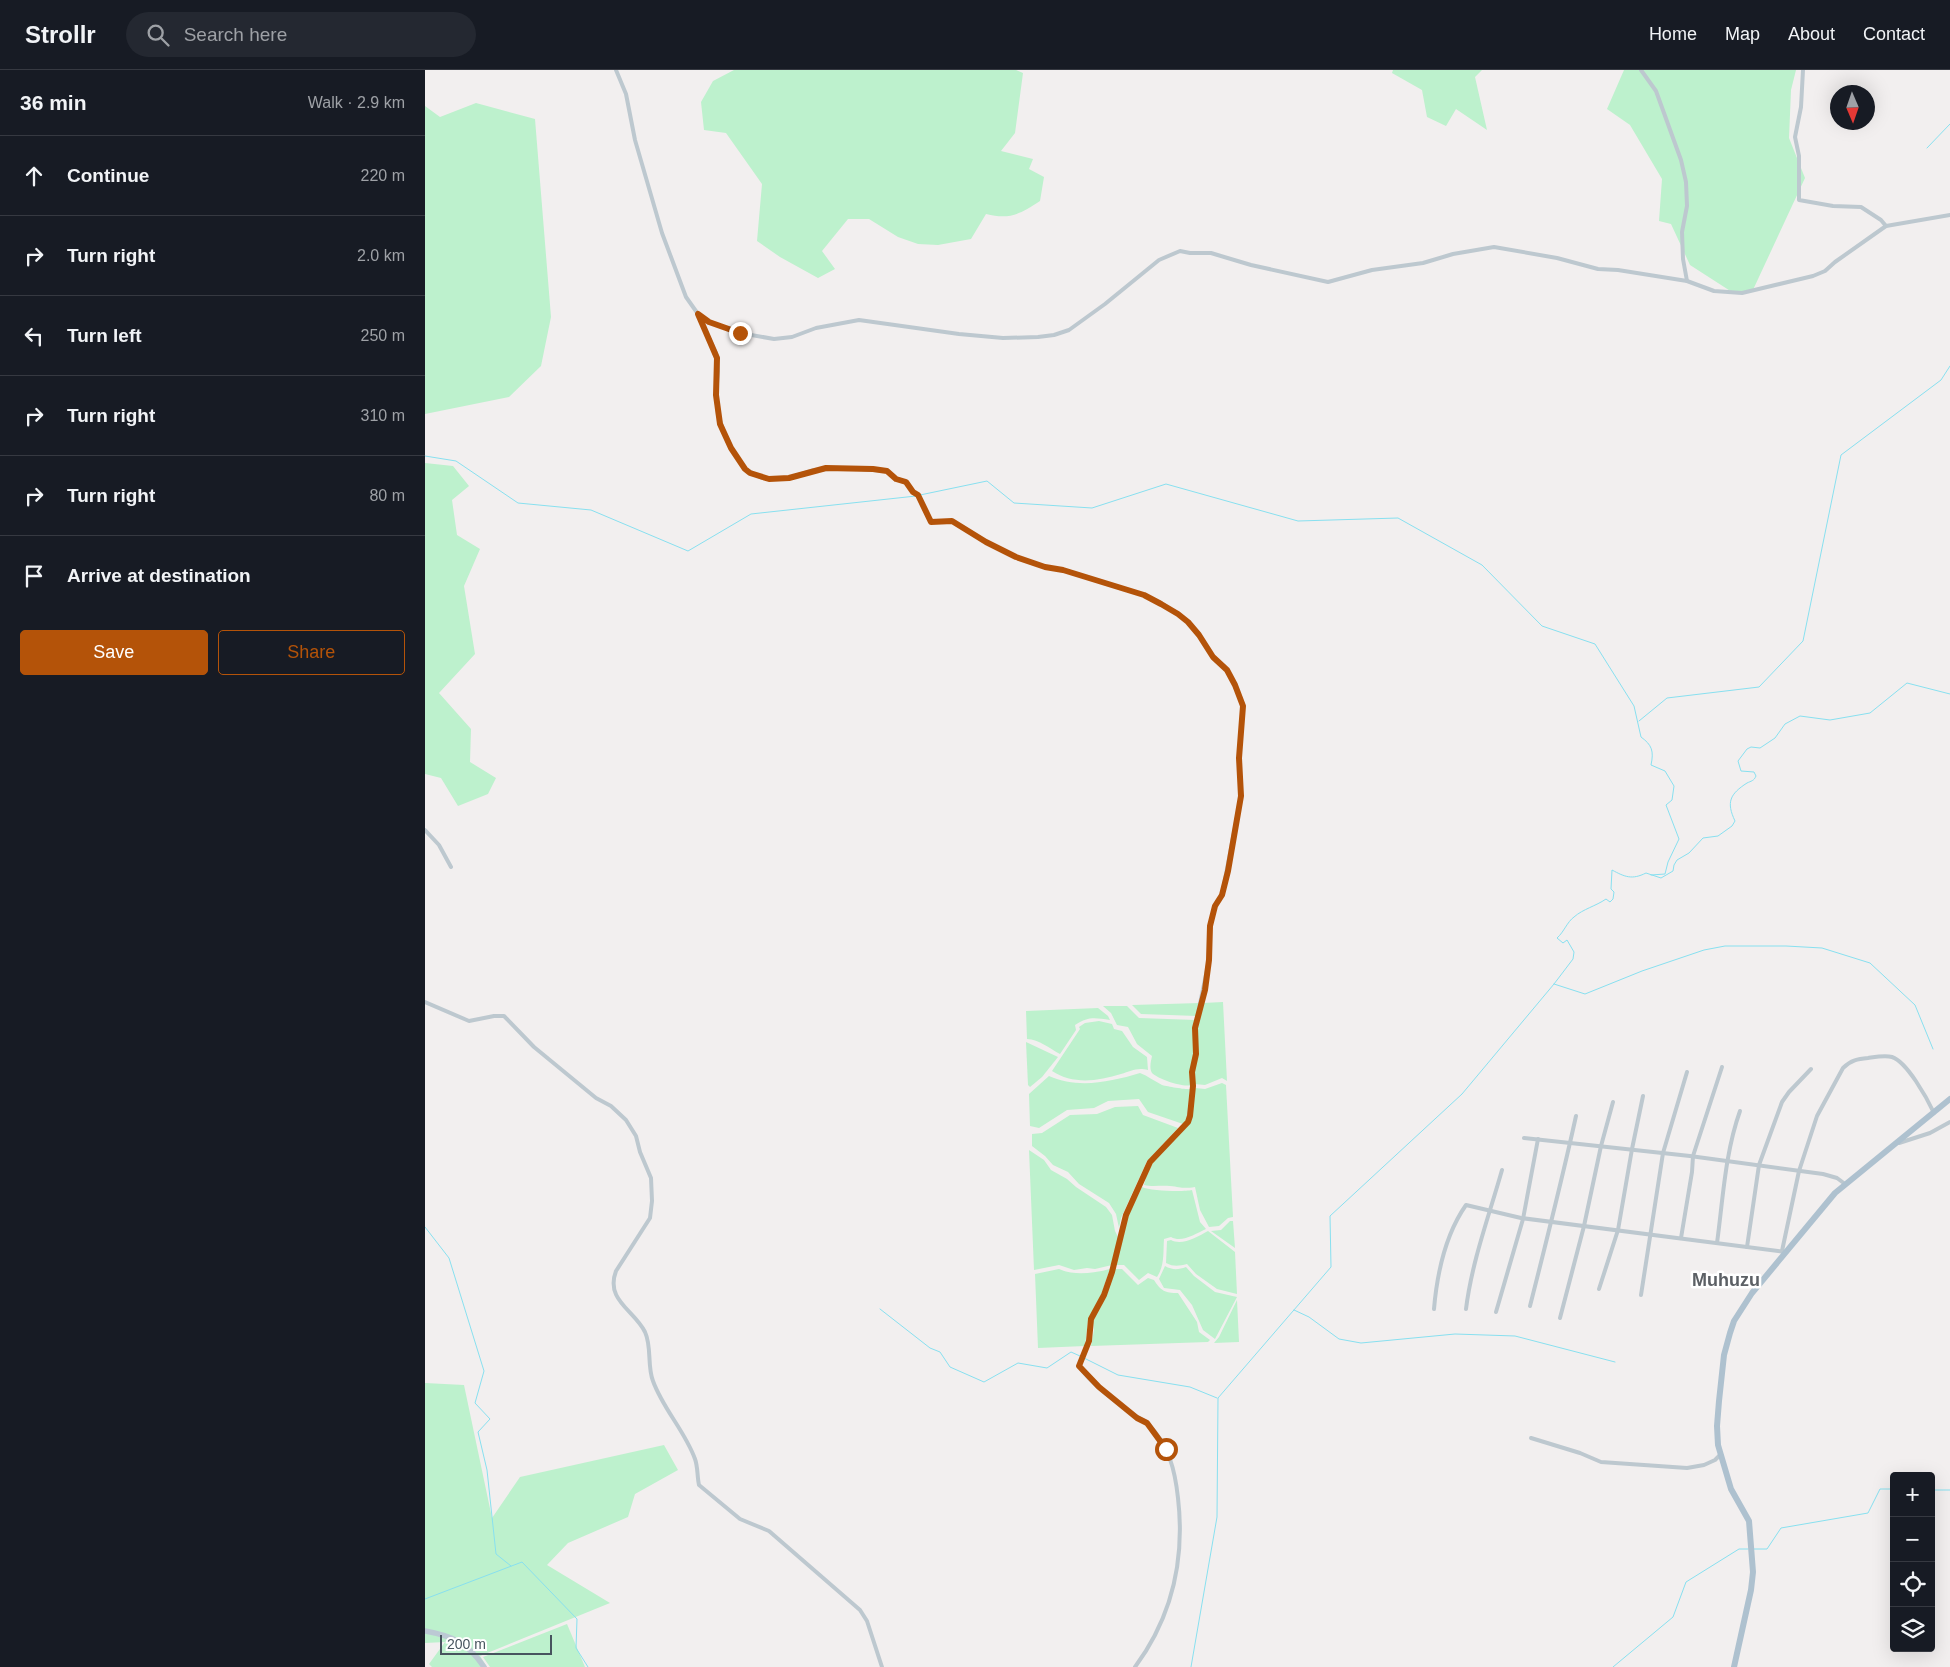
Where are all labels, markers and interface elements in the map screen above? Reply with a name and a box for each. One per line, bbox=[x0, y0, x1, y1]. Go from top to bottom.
search box bbox=[126, 12, 476, 57]
text: Strollr bbox=[25, 21, 96, 48]
icon: search bbox=[144, 21, 172, 49]
text: Search here bbox=[184, 24, 287, 45]
text: Home bbox=[1649, 24, 1697, 44]
text: Map bbox=[1725, 24, 1760, 44]
text: About bbox=[1788, 24, 1835, 44]
text: Contact bbox=[1863, 24, 1925, 44]
north arrow bbox=[1830, 85, 1875, 130]
text: 36 min bbox=[20, 91, 87, 114]
text: Walk · 2.9 km bbox=[308, 94, 405, 111]
icon: ahead bbox=[20, 162, 48, 190]
text: Continue bbox=[67, 165, 149, 186]
text: 220 m bbox=[361, 167, 405, 184]
icon: right bbox=[20, 242, 48, 270]
text: Turn right bbox=[67, 245, 155, 266]
text: 2.0 km bbox=[357, 247, 405, 264]
icon: left bbox=[20, 322, 48, 350]
route end bbox=[729, 322, 752, 345]
text: Turn left bbox=[67, 325, 142, 346]
text: 250 m bbox=[361, 327, 405, 344]
icon: right bbox=[20, 402, 48, 430]
text: Turn right bbox=[67, 405, 155, 426]
text: 310 m bbox=[361, 407, 405, 424]
icon: right bbox=[20, 482, 48, 510]
text: Turn right bbox=[67, 485, 155, 506]
text: 80 m bbox=[369, 487, 405, 504]
icon: arrive bbox=[20, 562, 48, 590]
text: Arrive at destination bbox=[67, 565, 251, 586]
button: Save bbox=[20, 630, 208, 675]
button: Share bbox=[218, 630, 405, 675]
district label: Muhuzu bbox=[1692, 1270, 1760, 1290]
route start bbox=[1155, 1438, 1178, 1461]
map controls bbox=[1890, 1472, 1935, 1652]
button: + bbox=[1890, 1472, 1935, 1517]
button: − bbox=[1890, 1517, 1935, 1562]
button: locate bbox=[1890, 1562, 1935, 1607]
button: layers bbox=[1890, 1607, 1935, 1652]
scale bar bbox=[440, 1632, 553, 1655]
text: 200 m bbox=[447, 1636, 486, 1652]

